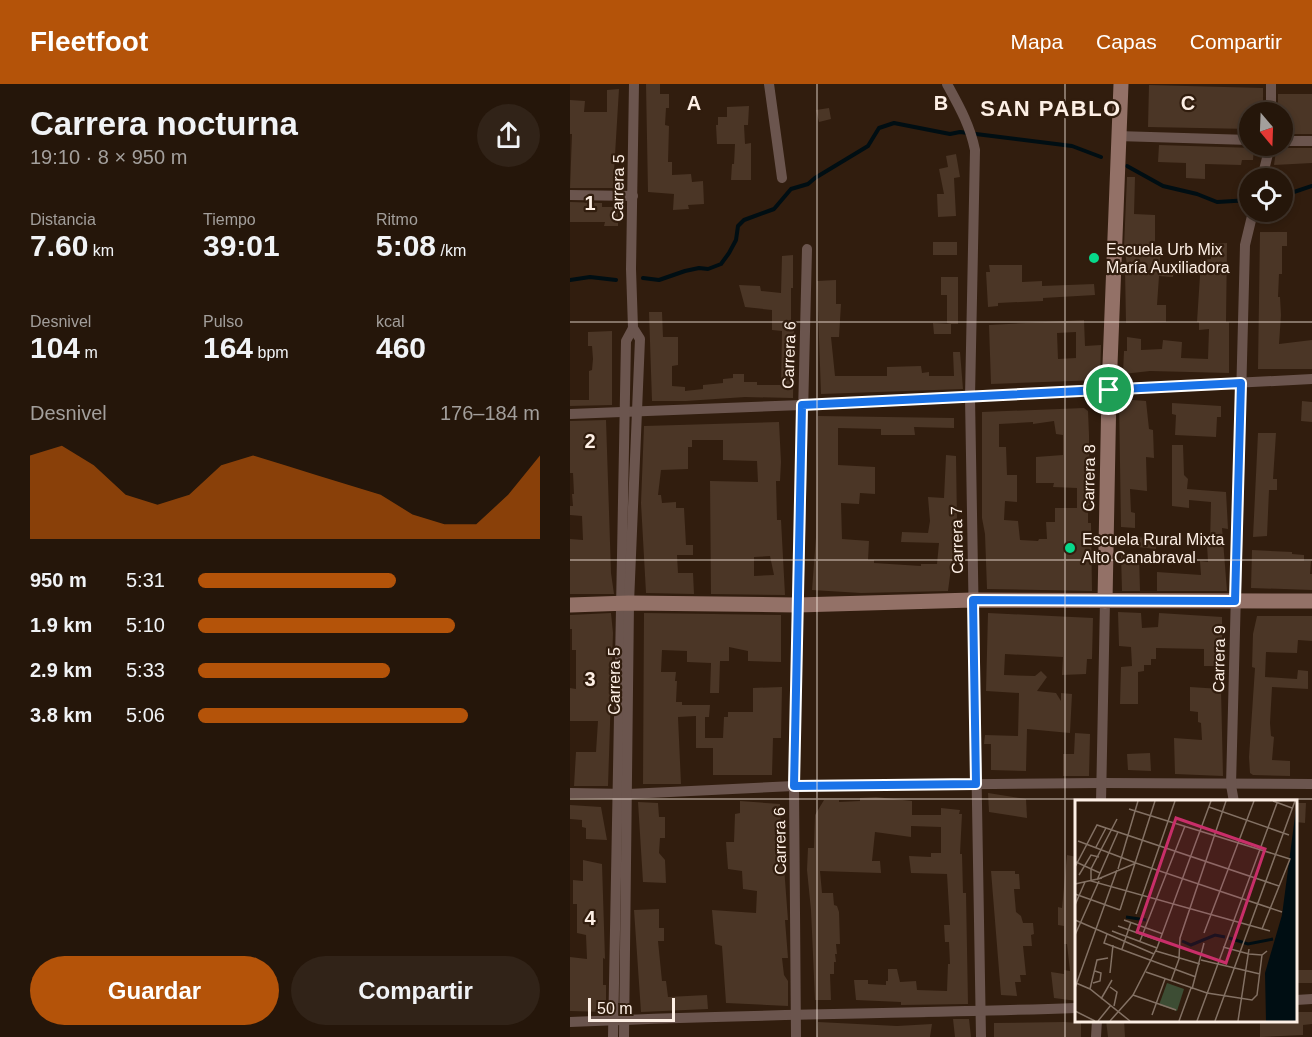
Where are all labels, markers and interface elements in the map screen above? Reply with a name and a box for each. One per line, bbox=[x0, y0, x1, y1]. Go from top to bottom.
text: Fleetfoot bbox=[30, 26, 148, 57]
text: Mapa bbox=[1011, 30, 1063, 53]
text: Capas bbox=[1096, 30, 1157, 53]
text: Compartir bbox=[1190, 30, 1282, 53]
text: A bbox=[687, 92, 701, 114]
text: B bbox=[934, 92, 948, 114]
text: C bbox=[1181, 92, 1195, 114]
district label: SAN PABLO bbox=[980, 96, 1122, 121]
north arrow bbox=[1239, 102, 1293, 156]
map controls bbox=[1239, 102, 1293, 222]
button: share bbox=[477, 104, 540, 167]
text: Carrera nocturna bbox=[30, 105, 298, 142]
text: 19:10 · 8 × 950 m bbox=[30, 146, 187, 168]
street label: Carrera 5 bbox=[609, 154, 627, 222]
button: locate bbox=[1239, 168, 1293, 222]
text: 1 bbox=[584, 192, 596, 214]
text: Distancia bbox=[30, 211, 96, 228]
text: Tiempo bbox=[203, 211, 256, 228]
text: Ritmo bbox=[376, 211, 418, 228]
text: 7.60 bbox=[30, 229, 88, 262]
text: 39:01 bbox=[203, 229, 280, 262]
text: 5:08 bbox=[376, 229, 436, 262]
place label: Escuela Urb Mix María Auxiliadora bbox=[1106, 241, 1230, 276]
text: km bbox=[88, 242, 114, 259]
text: /km bbox=[436, 242, 466, 259]
marker: Escuela Urb Mix María Auxiliadora bbox=[1087, 251, 1101, 265]
text: Desnivel bbox=[30, 313, 91, 330]
text: Pulso bbox=[203, 313, 243, 330]
text: kcal bbox=[376, 313, 404, 330]
street label: Carrera 6 bbox=[779, 321, 799, 389]
text: 104 bbox=[30, 331, 80, 364]
text: 164 bbox=[203, 331, 253, 364]
text: 460 bbox=[376, 331, 426, 364]
text: m bbox=[80, 344, 98, 361]
text: bpm bbox=[253, 344, 289, 361]
pin bbox=[1083, 364, 1134, 415]
icon: arrive bbox=[1092, 373, 1125, 406]
text: Desnivel bbox=[30, 402, 107, 424]
text: 176–184 m bbox=[440, 402, 540, 424]
text: 2 bbox=[584, 430, 596, 452]
street label: Carrera 8 bbox=[1080, 444, 1098, 512]
street label: Carrera 7 bbox=[948, 506, 966, 574]
place label: Escuela Rural Mixta Alto Canabraval bbox=[1082, 531, 1224, 566]
marker: Escuela Rural Mixta Alto Canabraval bbox=[1063, 541, 1077, 555]
text: 950 m bbox=[30, 569, 87, 591]
text: 5:31 bbox=[126, 569, 165, 591]
text: 1.9 km bbox=[30, 614, 92, 636]
text: 5:10 bbox=[126, 614, 165, 636]
street label: Carrera 9 bbox=[1210, 625, 1228, 693]
street label: Carrera 5 bbox=[606, 647, 623, 715]
text: 2.9 km bbox=[30, 659, 92, 681]
text: 5:33 bbox=[126, 659, 165, 681]
text: 3 bbox=[584, 668, 596, 690]
text: 3.8 km bbox=[30, 704, 92, 726]
text: 5:06 bbox=[126, 704, 165, 726]
inset map bbox=[1075, 800, 1297, 1022]
street label: Carrera 6 bbox=[771, 807, 789, 875]
text: 4 bbox=[584, 907, 596, 929]
button: Guardar bbox=[30, 956, 279, 1025]
button: Compartir bbox=[291, 956, 540, 1025]
scale bar bbox=[588, 995, 675, 1022]
text: 50 m bbox=[597, 1000, 633, 1017]

